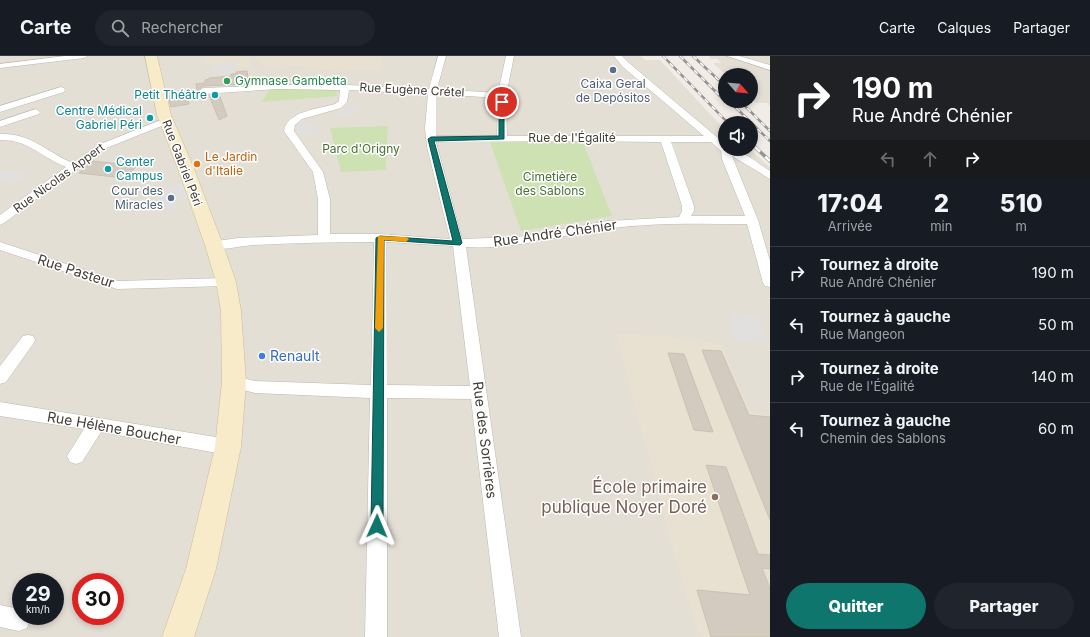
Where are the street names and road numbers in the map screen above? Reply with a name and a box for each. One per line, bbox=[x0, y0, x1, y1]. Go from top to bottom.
street label: Rue Eugène Crétel bbox=[359, 79, 465, 100]
street label: Rue Gabriel Péri bbox=[159, 118, 206, 208]
street label: Rue de l'Égalité bbox=[528, 130, 616, 145]
street label: Rue Nicolas Appert bbox=[10, 139, 107, 216]
street label: Rue André Chénier bbox=[492, 215, 618, 250]
street label: Rue Pasteur bbox=[36, 250, 117, 291]
street label: Rue des Sorrières bbox=[470, 380, 501, 500]
street label: Rue Hélène Boucher bbox=[46, 407, 182, 448]

